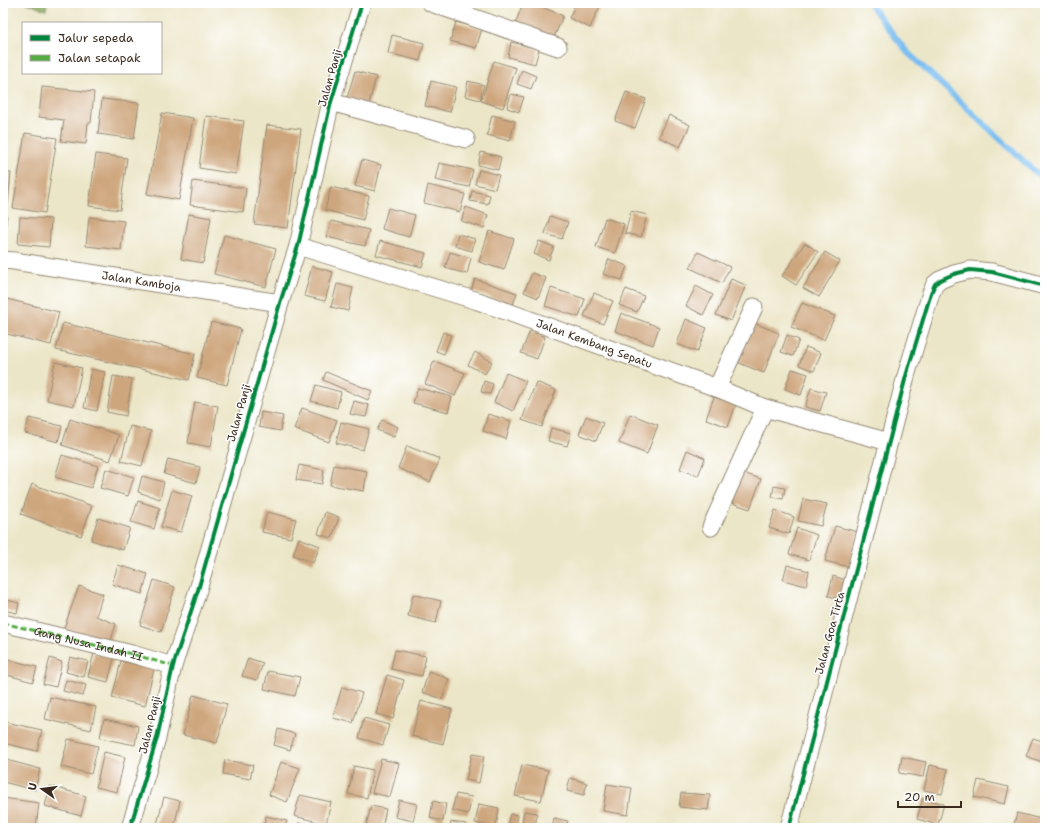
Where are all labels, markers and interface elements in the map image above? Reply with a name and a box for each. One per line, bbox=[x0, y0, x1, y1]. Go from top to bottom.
legend bbox=[22, 22, 162, 74]
text: Jalur sepeda bbox=[58, 30, 134, 46]
street label: Jalan Panji bbox=[315, 47, 345, 109]
text: Jalan setapak bbox=[58, 50, 141, 66]
street label: Jalan Kamboja bbox=[101, 267, 182, 295]
street label: Jalan Kembang Sepatu bbox=[534, 315, 655, 371]
street label: Jalan Panji bbox=[224, 382, 254, 444]
street label: Jalan Goa Tirta bbox=[812, 590, 848, 676]
street label: Gang Nusa Indah II bbox=[32, 623, 145, 664]
street label: Jalan Panji bbox=[136, 694, 164, 756]
north arrow bbox=[22, 769, 62, 809]
text: U bbox=[25, 781, 41, 792]
scale bar bbox=[898, 783, 961, 809]
text: 20 m bbox=[904, 789, 935, 805]

